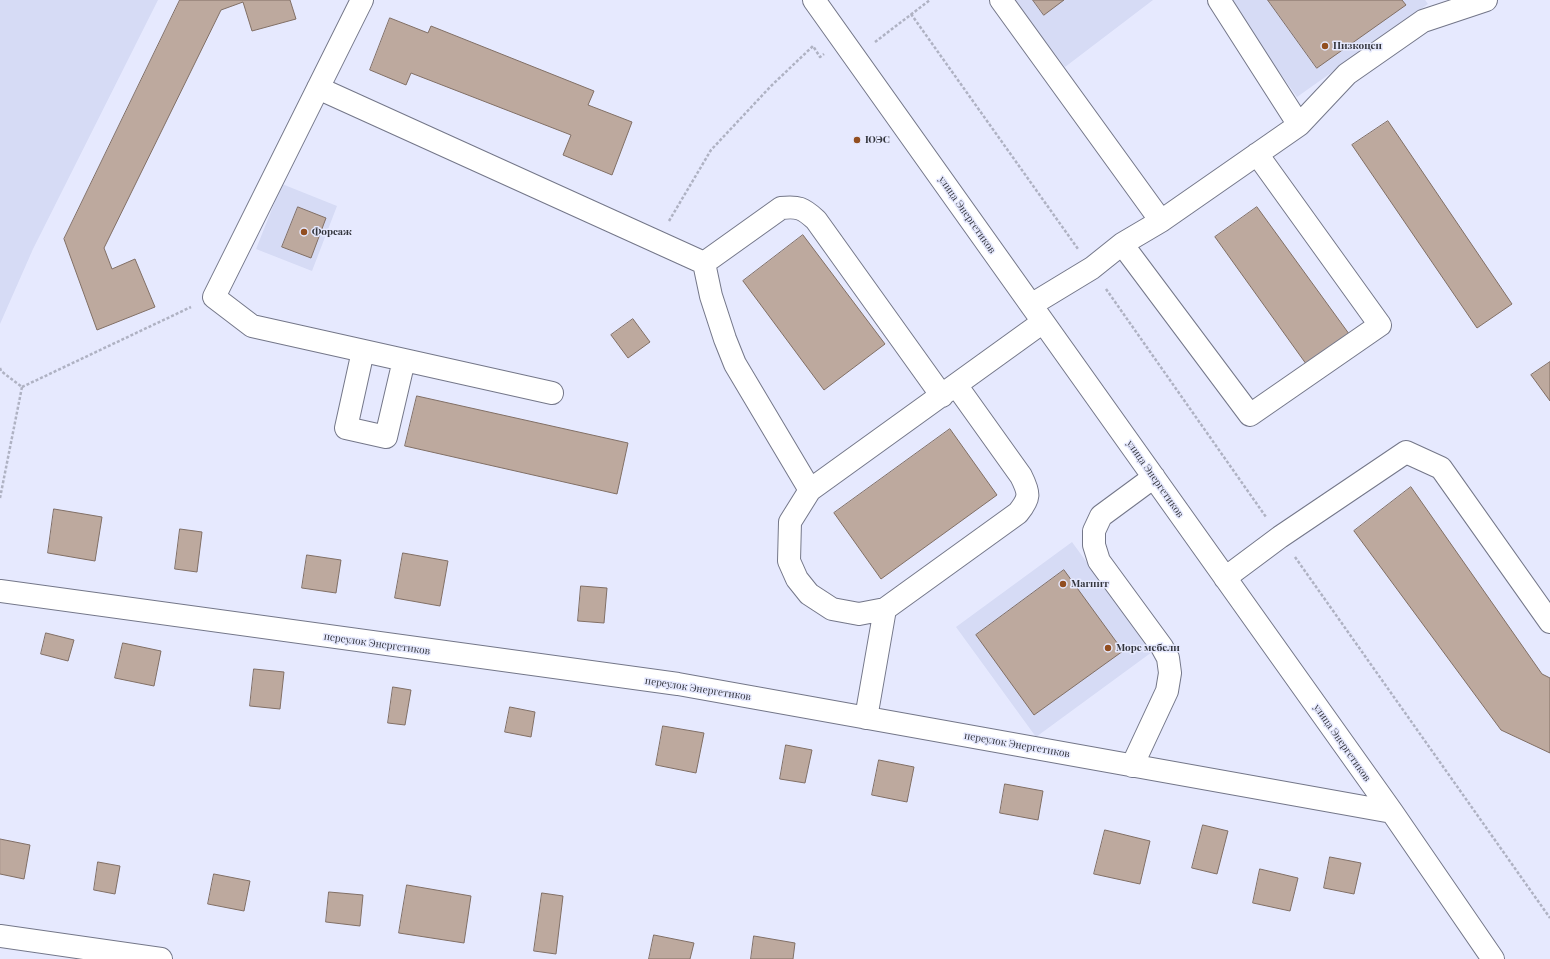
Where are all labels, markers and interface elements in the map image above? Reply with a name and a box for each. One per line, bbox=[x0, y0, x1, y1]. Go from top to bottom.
place label: Низкоцен bbox=[1333, 40, 1382, 52]
marker: Низкоцен bbox=[1320, 41, 1330, 51]
place label: ЮЭС bbox=[865, 134, 890, 146]
marker: ЮЭС bbox=[852, 135, 862, 145]
street label: улица Энергетиков bbox=[936, 174, 998, 256]
place label: Форсаж bbox=[312, 226, 352, 238]
marker: Форсаж bbox=[299, 227, 309, 237]
street label: улица Энергетиков bbox=[1124, 438, 1186, 520]
place label: Магнит bbox=[1071, 578, 1109, 590]
marker: Магнит bbox=[1058, 579, 1068, 589]
street label: переулок Энергетиков bbox=[323, 631, 431, 657]
place label: Море мебели bbox=[1116, 642, 1180, 654]
marker: Море мебели bbox=[1103, 643, 1113, 653]
street label: переулок Энергетиков bbox=[644, 675, 752, 703]
street label: улица Энергетиков bbox=[1311, 702, 1373, 784]
street label: переулок Энергетиков bbox=[963, 730, 1071, 760]

